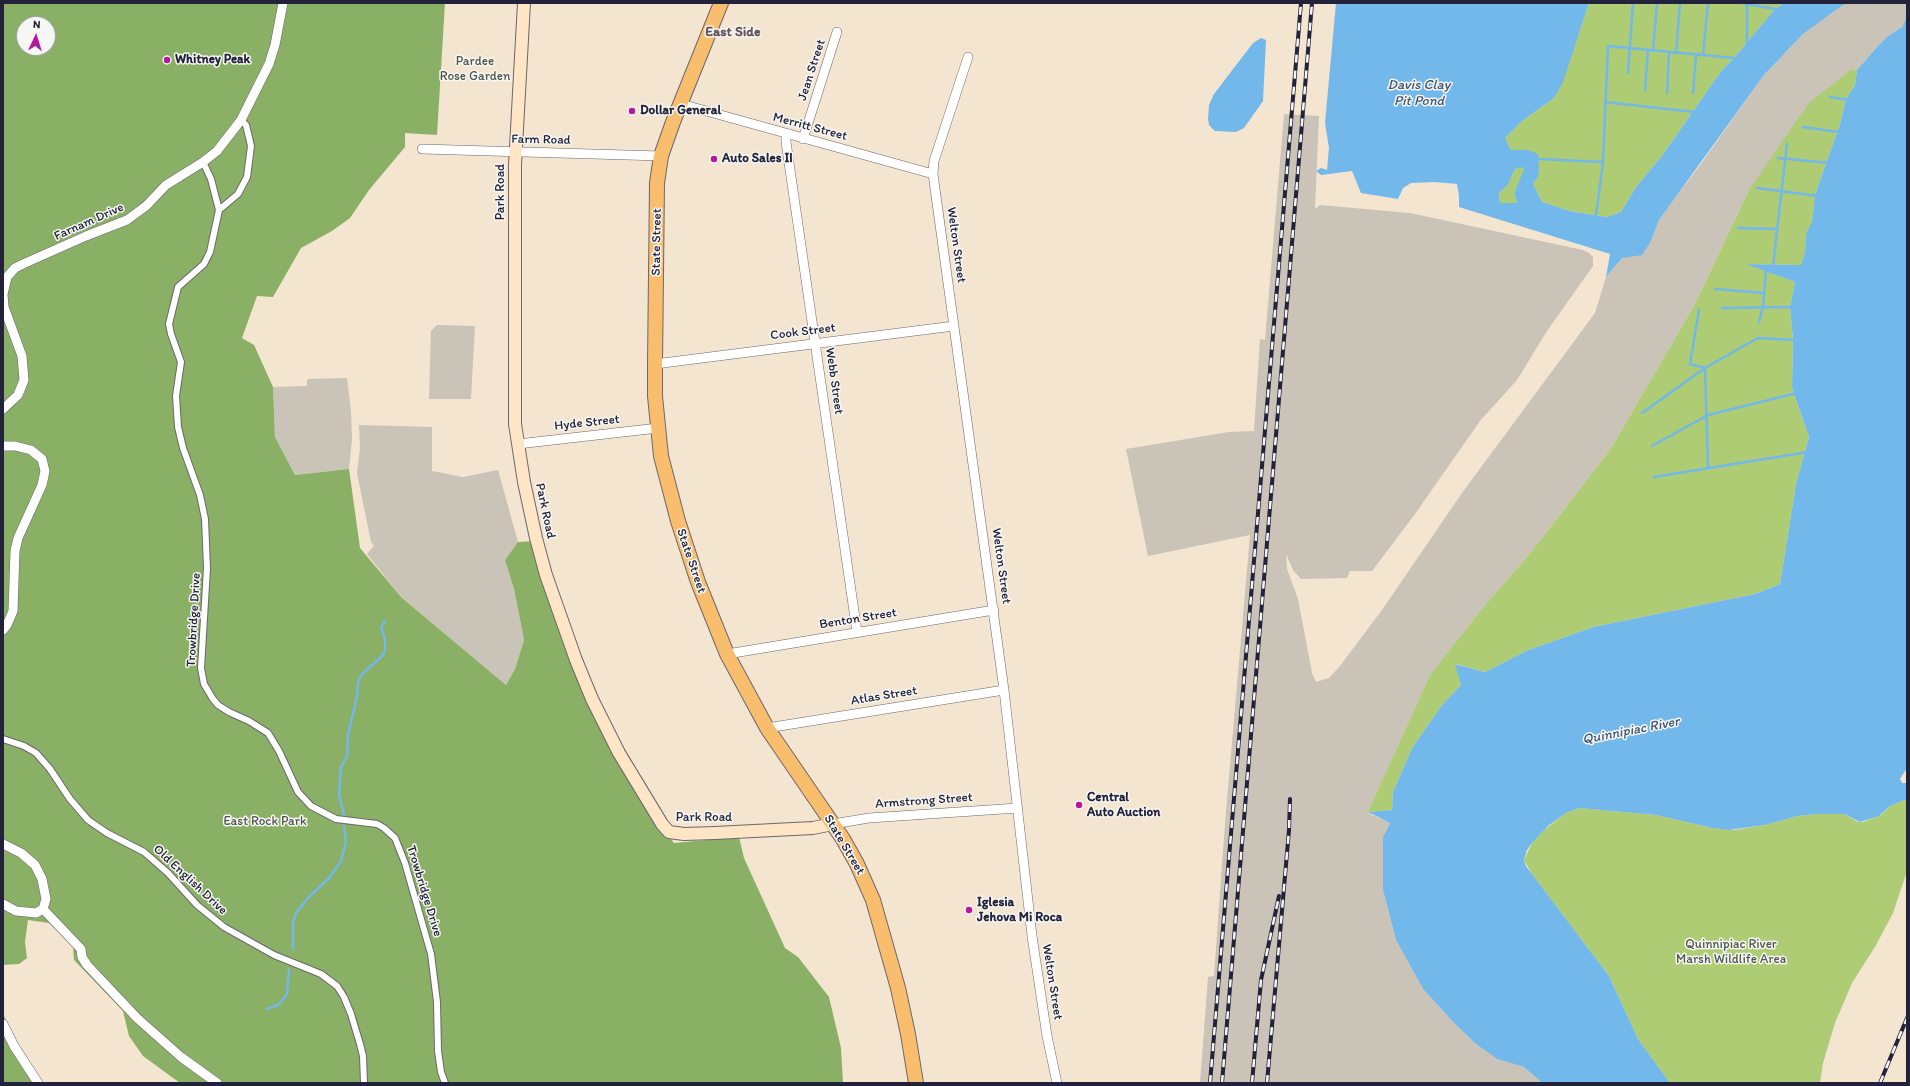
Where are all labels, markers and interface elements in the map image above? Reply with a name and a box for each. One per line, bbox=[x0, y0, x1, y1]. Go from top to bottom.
north arrow bbox=[16, 16, 56, 56]
text: N bbox=[33, 18, 41, 31]
district label: East Side bbox=[705, 24, 761, 40]
street label: Jean Street bbox=[795, 37, 829, 103]
place label: Whitney Peak bbox=[175, 52, 250, 68]
park label: Pardee Rose Garden bbox=[440, 54, 510, 85]
marker: Whitney Peak bbox=[162, 55, 172, 65]
water label: Davis Clay Pit Pond bbox=[1388, 77, 1450, 110]
place label: Dollar General bbox=[640, 103, 721, 119]
marker: Dollar General bbox=[627, 106, 637, 116]
street label: Merritt Street bbox=[771, 110, 849, 144]
street label: Farm Road bbox=[511, 132, 571, 148]
place label: Auto Sales II bbox=[722, 151, 793, 167]
marker: Auto Sales II bbox=[709, 154, 719, 164]
street label: Park Road bbox=[493, 164, 509, 220]
street label: Farnam Drive bbox=[52, 200, 126, 244]
street label: Welton Street bbox=[943, 206, 969, 284]
street label: State Street bbox=[649, 208, 665, 276]
street label: Cook Street bbox=[769, 320, 837, 344]
street label: Webb Street bbox=[822, 346, 846, 416]
street label: Hyde Street bbox=[554, 412, 620, 434]
street label: Park Road bbox=[531, 482, 559, 540]
street label: State Street bbox=[673, 527, 709, 595]
street label: Welton Street bbox=[988, 527, 1014, 605]
street label: Trowbridge Drive bbox=[184, 572, 204, 668]
street label: Benton Street bbox=[818, 605, 898, 633]
street label: Atlas Street bbox=[850, 683, 918, 709]
water label: Quinnipiac River bbox=[1581, 713, 1681, 749]
street label: Armstrong Street bbox=[875, 790, 973, 812]
place label: Central Auto Auction bbox=[1087, 790, 1160, 821]
marker: Central Auto Auction bbox=[1074, 800, 1084, 810]
street label: Park Road bbox=[676, 810, 732, 826]
street label: State Street bbox=[820, 812, 868, 878]
park label: East Rock Park bbox=[223, 814, 307, 830]
street label: Old English Drive bbox=[150, 842, 230, 918]
street label: Trowbridge Drive bbox=[403, 844, 445, 938]
place label: Iglesia Jehova Mi Roca bbox=[977, 895, 1062, 926]
marker: Iglesia Jehova Mi Roca bbox=[964, 905, 974, 915]
park label: Quinnipiac River Marsh Wildlife Area bbox=[1676, 937, 1786, 968]
street label: Welton Street bbox=[1038, 943, 1066, 1021]

